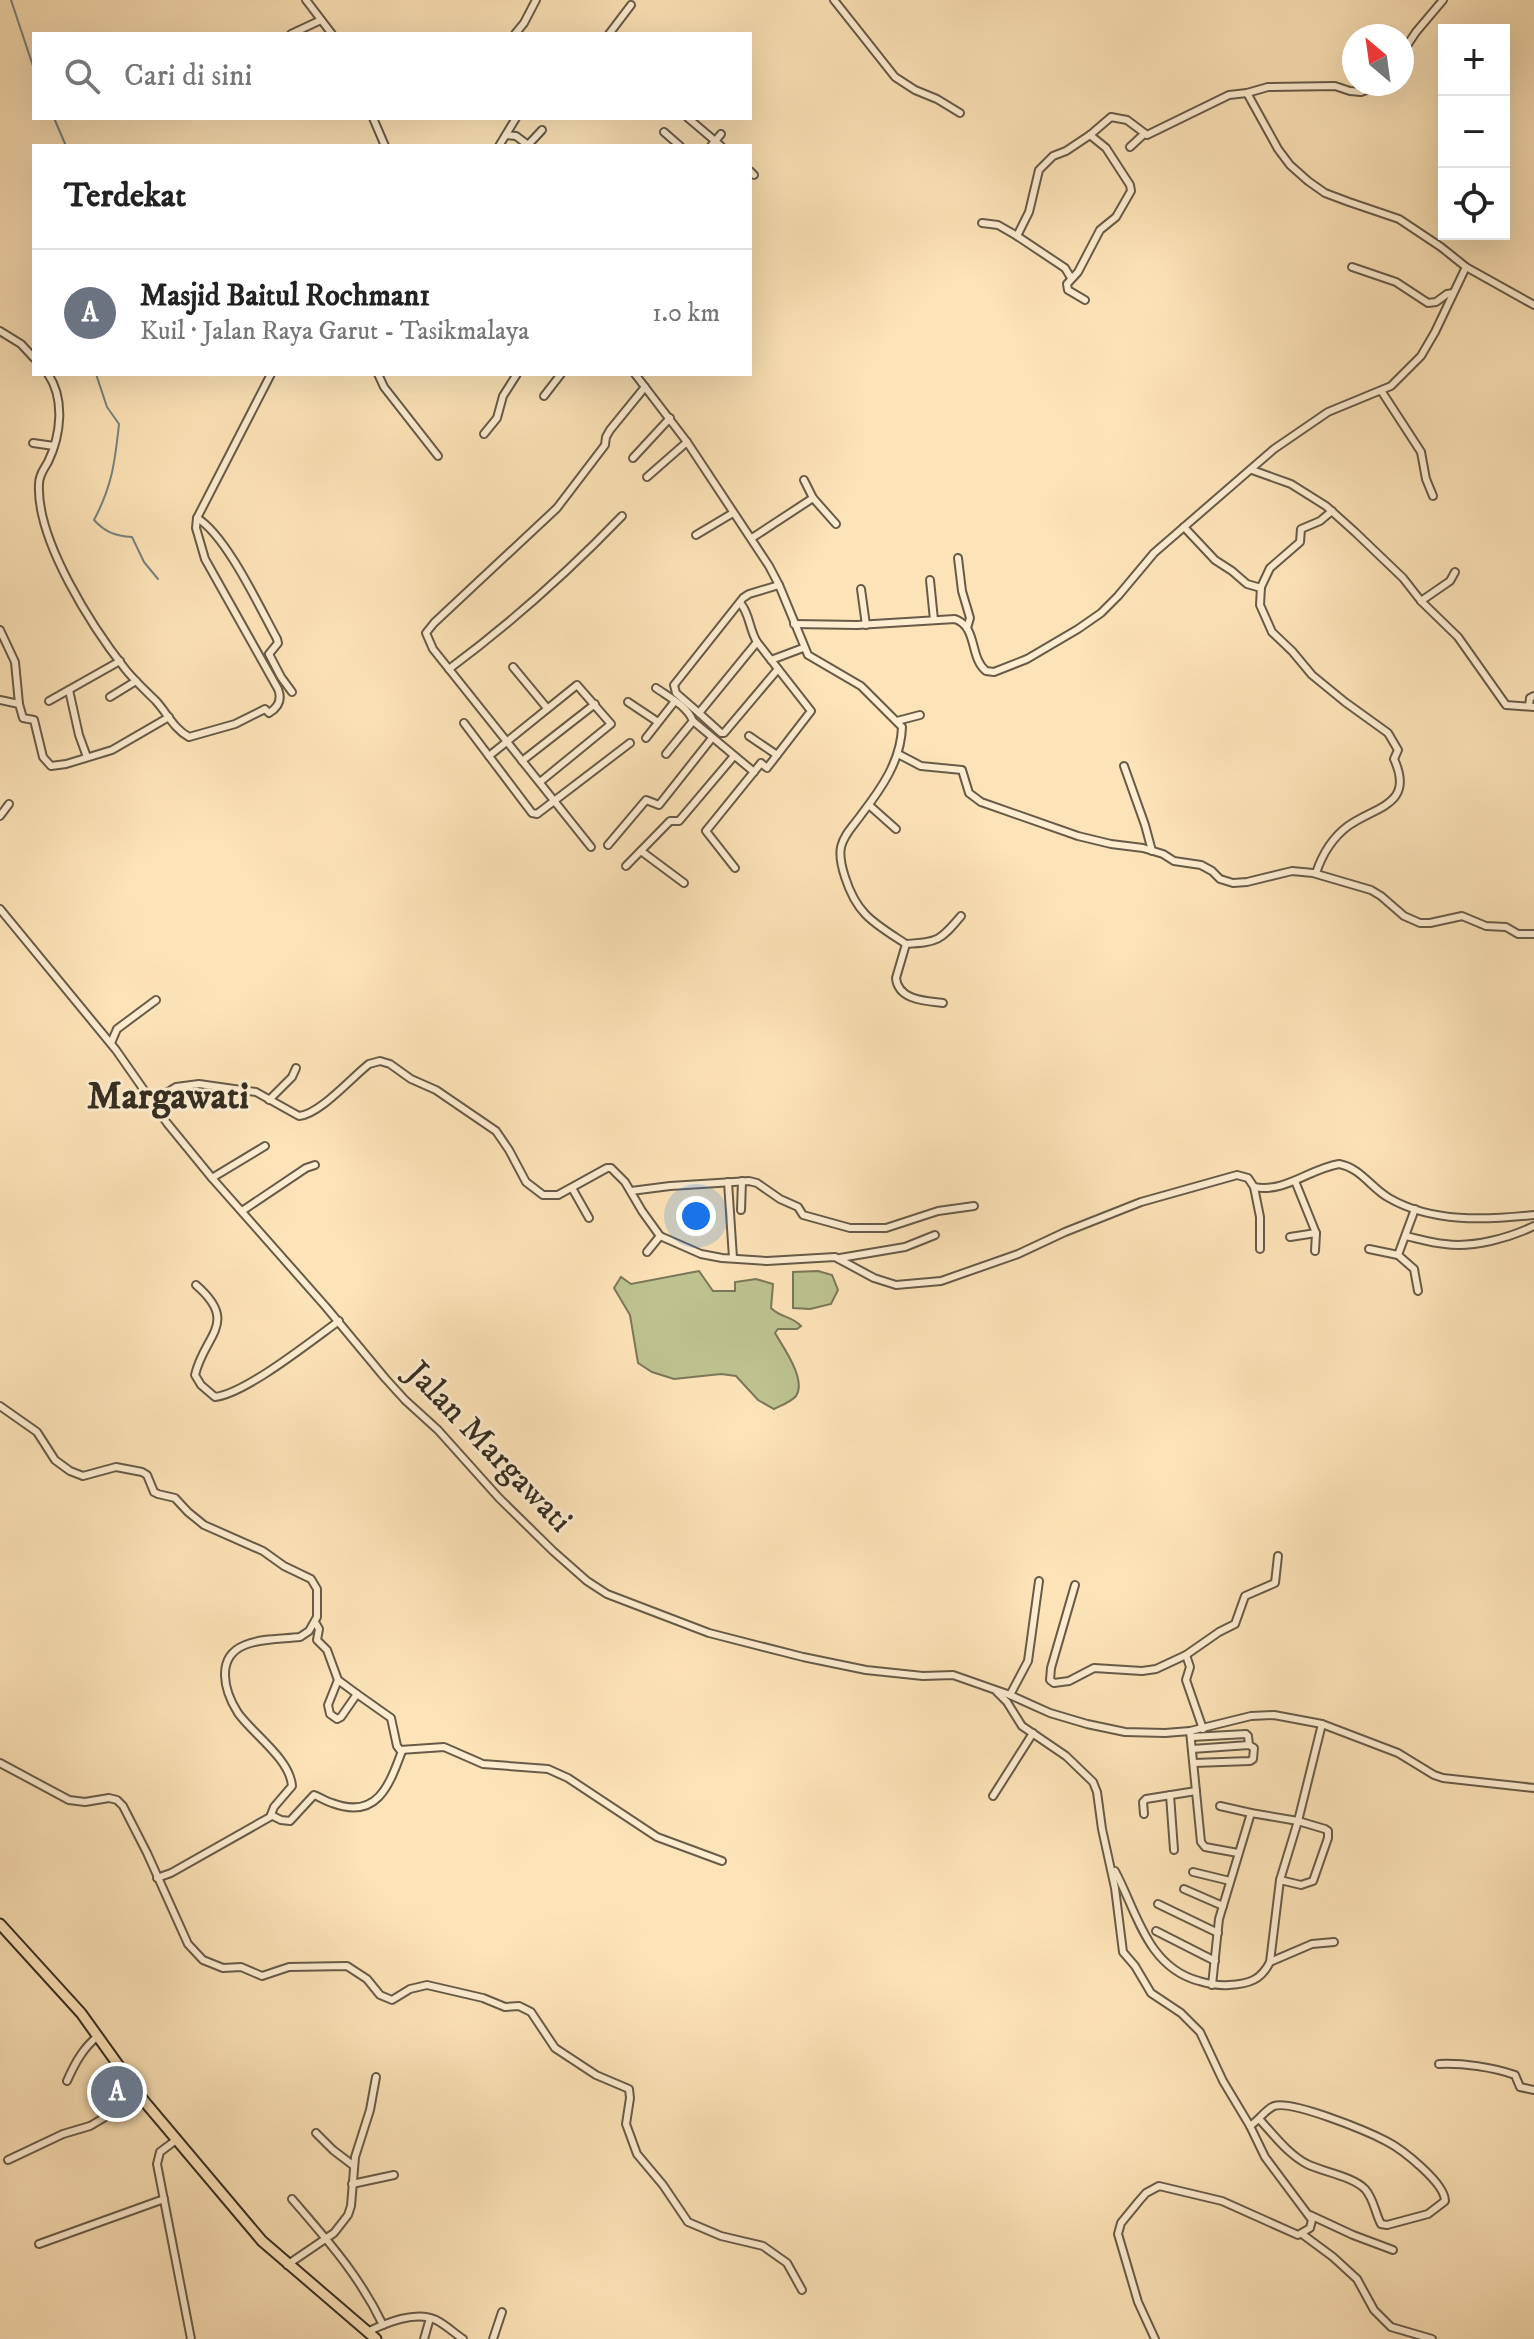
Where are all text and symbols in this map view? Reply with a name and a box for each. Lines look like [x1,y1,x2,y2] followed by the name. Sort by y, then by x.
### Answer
[1342,24,1414,96] north arrow
[1438,24,1510,240] map controls
[1438,24,1510,96] button: +
[32,32,752,120] search box
[60,54,104,98] icon: search
[124,58,252,95] text: Cari di sini
[1438,96,1510,168] button: −
[1438,168,1510,240] button: locate
[64,175,186,217] text: Terdekat
[140,278,430,315] text: Masjid Baitul Rochman1
[82,297,98,330] text: A
[652,297,720,330] text: 1.0 km
[140,315,529,348] text: Kuil · Jalan Raya Garut - Tasikmalaya
[87,1073,249,1121] district label: Margawati
[676,1196,716,1236] your location
[395,1350,581,1541] street label: Jalan Margawati
[91,2062,143,2122] pin: A

